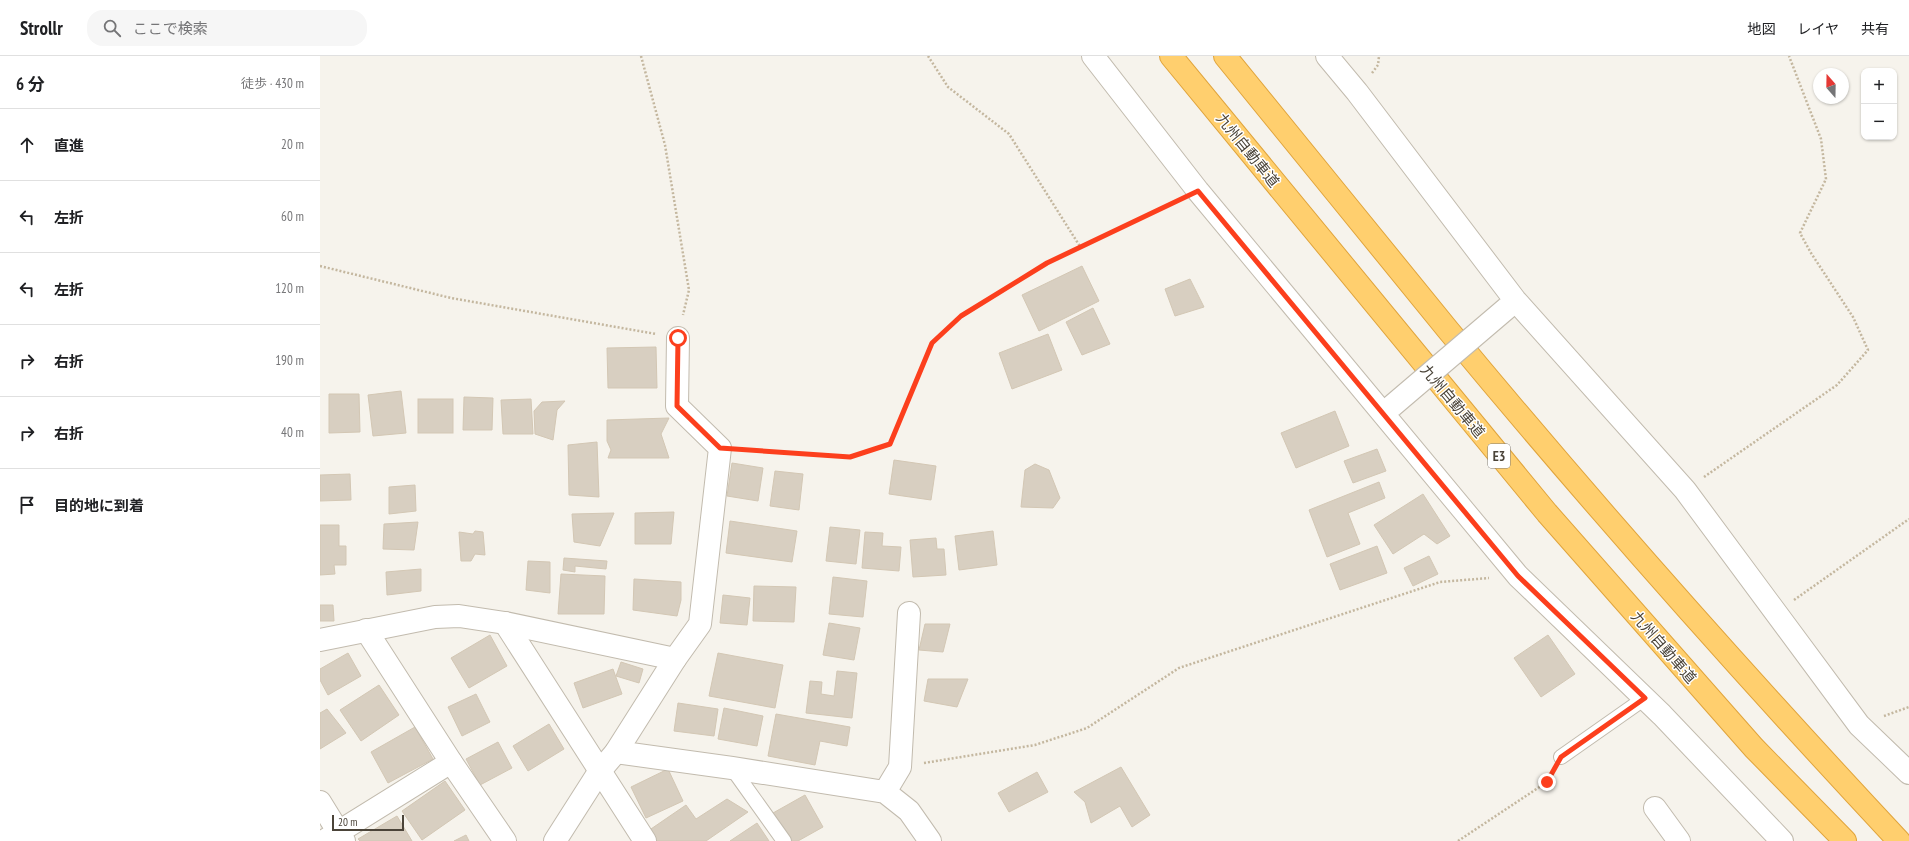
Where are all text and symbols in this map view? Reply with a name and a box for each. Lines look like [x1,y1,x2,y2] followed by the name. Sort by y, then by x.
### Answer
[87,10,367,46] search box
[20,16,63,40] text: Strollr
[101,17,123,39] icon: search
[133,19,208,38] text: ここで検索
[1747,20,1775,38] text: 地図
[1797,20,1839,38] text: レイヤ
[1861,20,1889,38] text: 共有
[1813,68,1849,104] north arrow
[1861,68,1897,140] map controls
[1861,68,1897,104] button: +
[16,73,45,95] text: 6 分
[241,75,304,92] text: 徒歩 · 430 m
[1861,104,1897,140] button: −
[1212,109,1284,191] street label: 九州自動車道
[16,134,38,156] icon: ahead
[54,136,84,155] text: 直進
[281,136,304,153] text: 20 m
[16,206,38,228] icon: left
[54,208,84,227] text: 左折
[281,208,304,225] text: 60 m
[16,278,38,300] icon: left
[54,280,84,299] text: 左折
[275,280,304,297] text: 120 m
[669,329,687,347] route start
[16,350,38,372] icon: right
[54,352,84,371] text: 右折
[275,352,304,369] text: 190 m
[1417,360,1489,442] street label: 九州自動車道
[16,422,38,444] icon: right
[54,424,84,443] text: 右折
[281,424,304,441] text: 40 m
[1488,444,1510,468] road number: E3
[16,494,38,516] icon: arrive
[54,496,144,515] text: 目的地に到着
[1627,607,1701,687] street label: 九州自動車道
[1538,773,1556,791] route end
[332,813,404,832] scale bar
[338,815,357,829] text: 20 m

